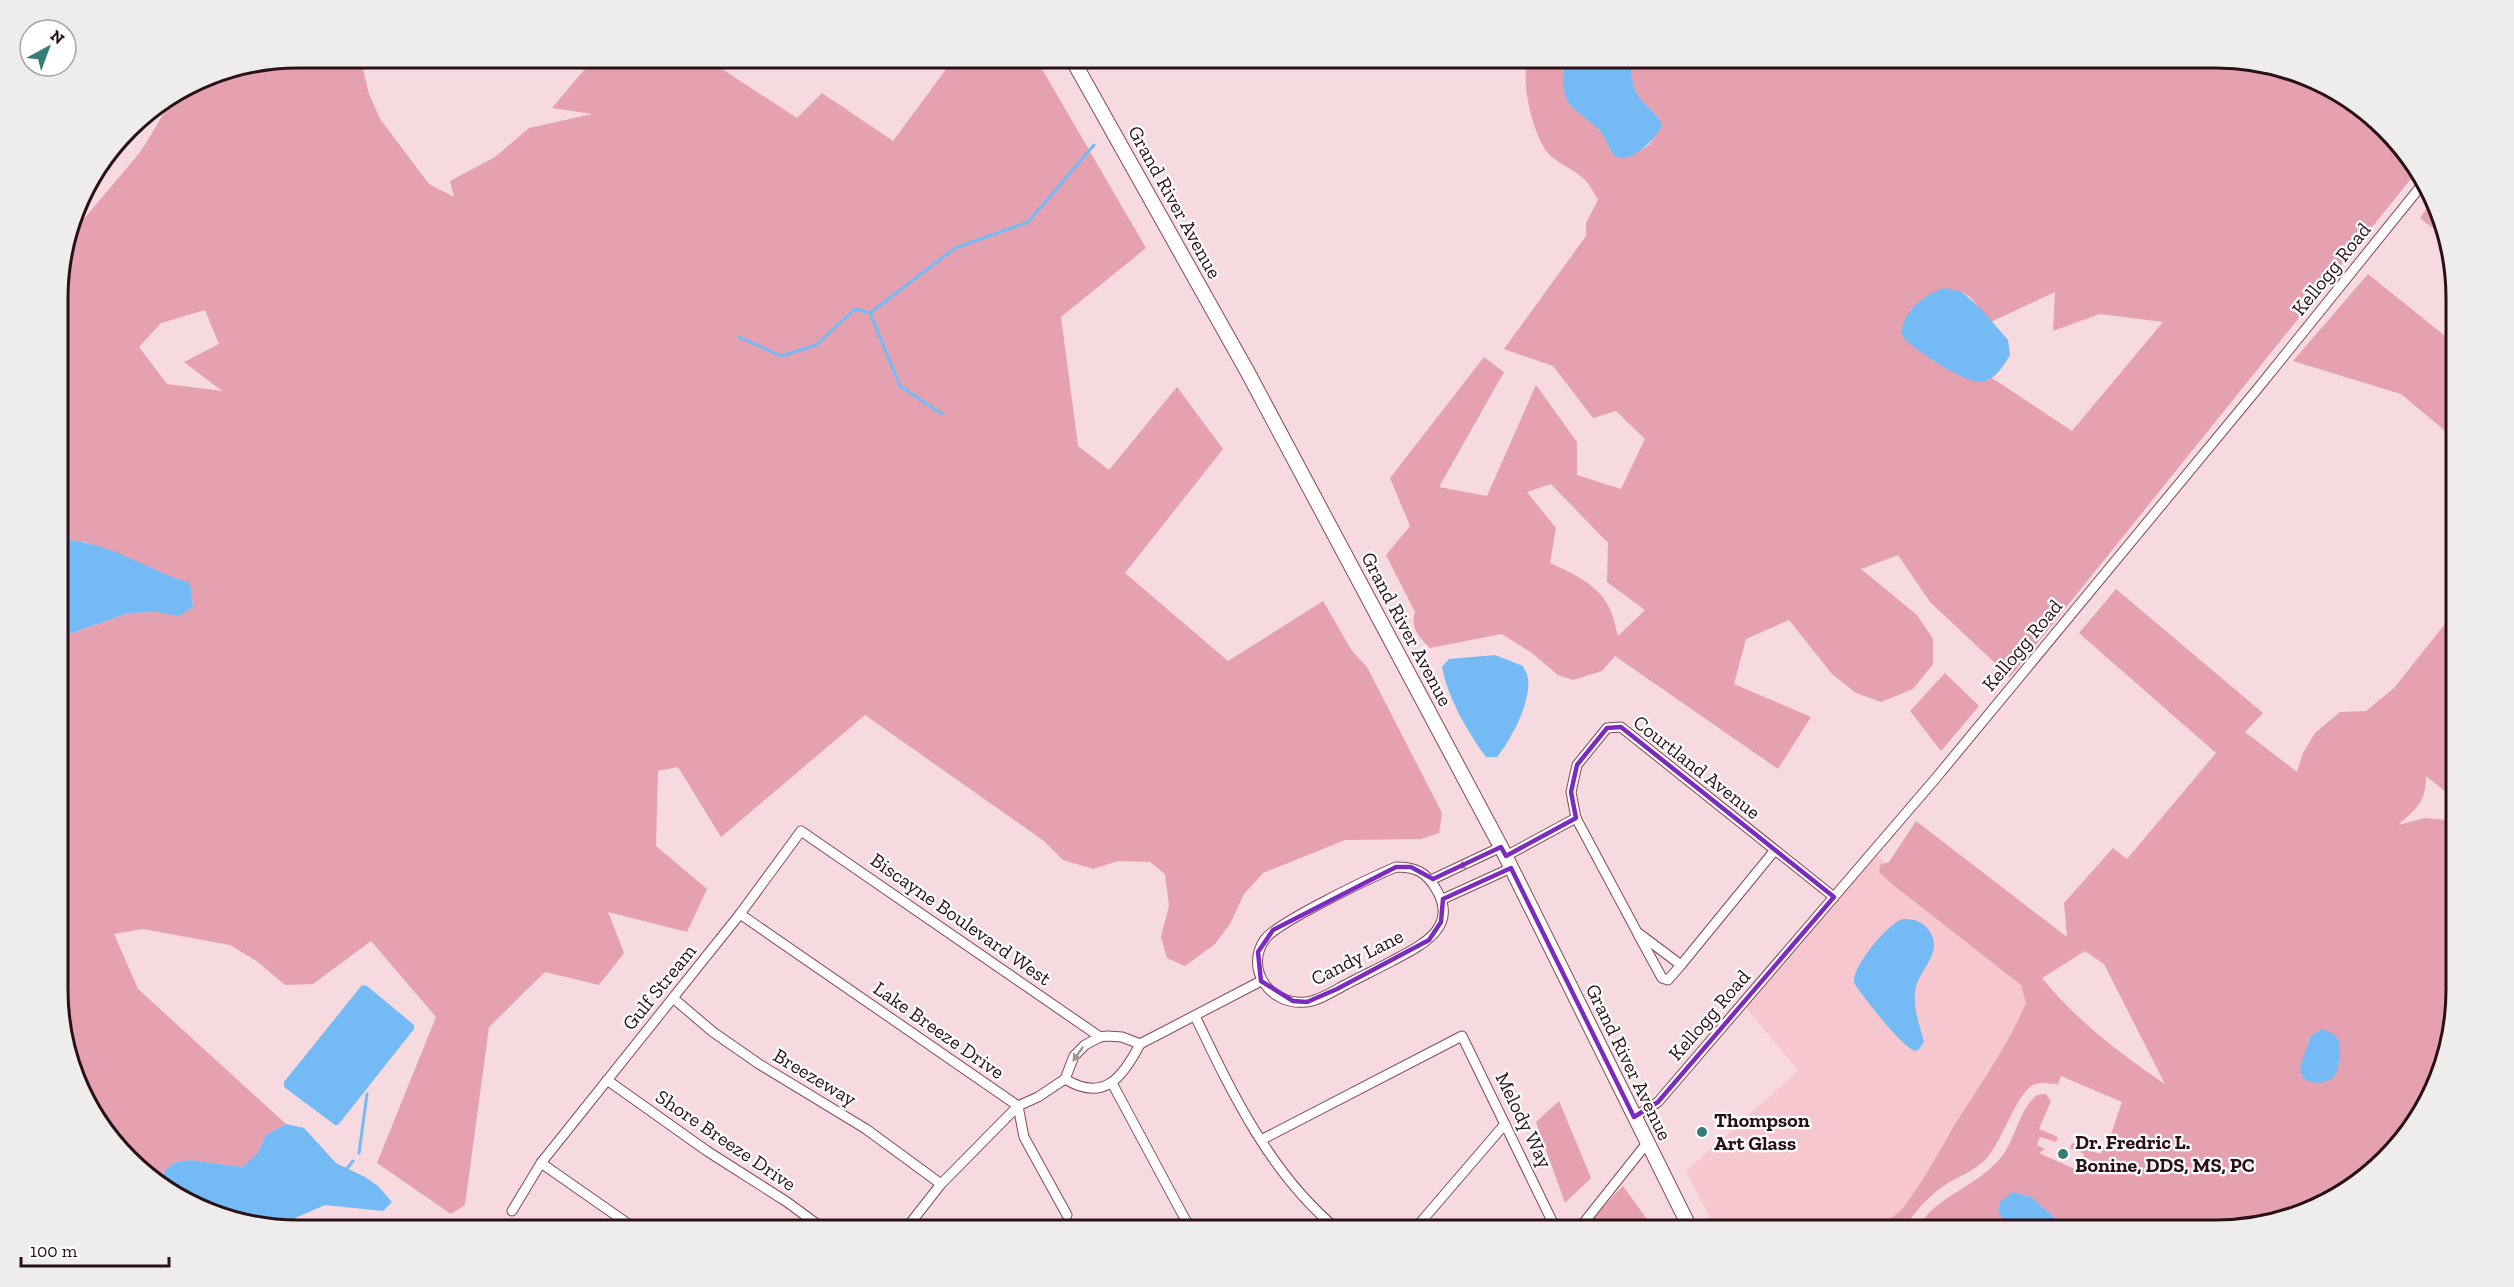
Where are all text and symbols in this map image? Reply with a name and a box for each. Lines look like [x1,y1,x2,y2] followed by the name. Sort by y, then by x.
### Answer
[18,18,78,78] north arrow
[47,26,68,48] text: N
[1123,121,1227,283] street label: Grand River Avenue
[2286,218,2376,320] street label: Kellogg Road
[1356,548,1458,710] street label: Grand River Avenue
[1977,594,2067,696] street label: Kellogg Road
[1629,710,1765,824] street label: Courtland Avenue
[866,848,1056,991] street label: Biscayne Boulevard West
[1458,859,1475,868] one-way arrow
[1307,923,1407,991] street label: Candy Lane
[617,938,702,1035] street label: Gulf Stream
[1663,965,1755,1065] street label: Kellogg Road
[869,976,1009,1084] street label: Lake Breeze Drive
[1581,980,1677,1144] street label: Grand River Avenue
[769,1043,862,1112] street label: Breezeway
[1072,1046,1084,1062] one-way arrow
[1490,1068,1558,1173] street label: Melody Way
[651,1084,801,1196] street label: Shore Breeze Drive
[1714,1108,1810,1155] place label: Thompson Art Glass
[1695,1125,1709,1139] marker: Thompson Art Glass
[2075,1130,2255,1177] place label: Dr. Fredric L. Bonine, DDS, MS, PC
[2056,1147,2070,1161] marker: Dr. Fredric L. Bonine, DDS, MS, PC
[21,1230,170,1268] scale bar
[30,1240,78,1262] text: 100 m

